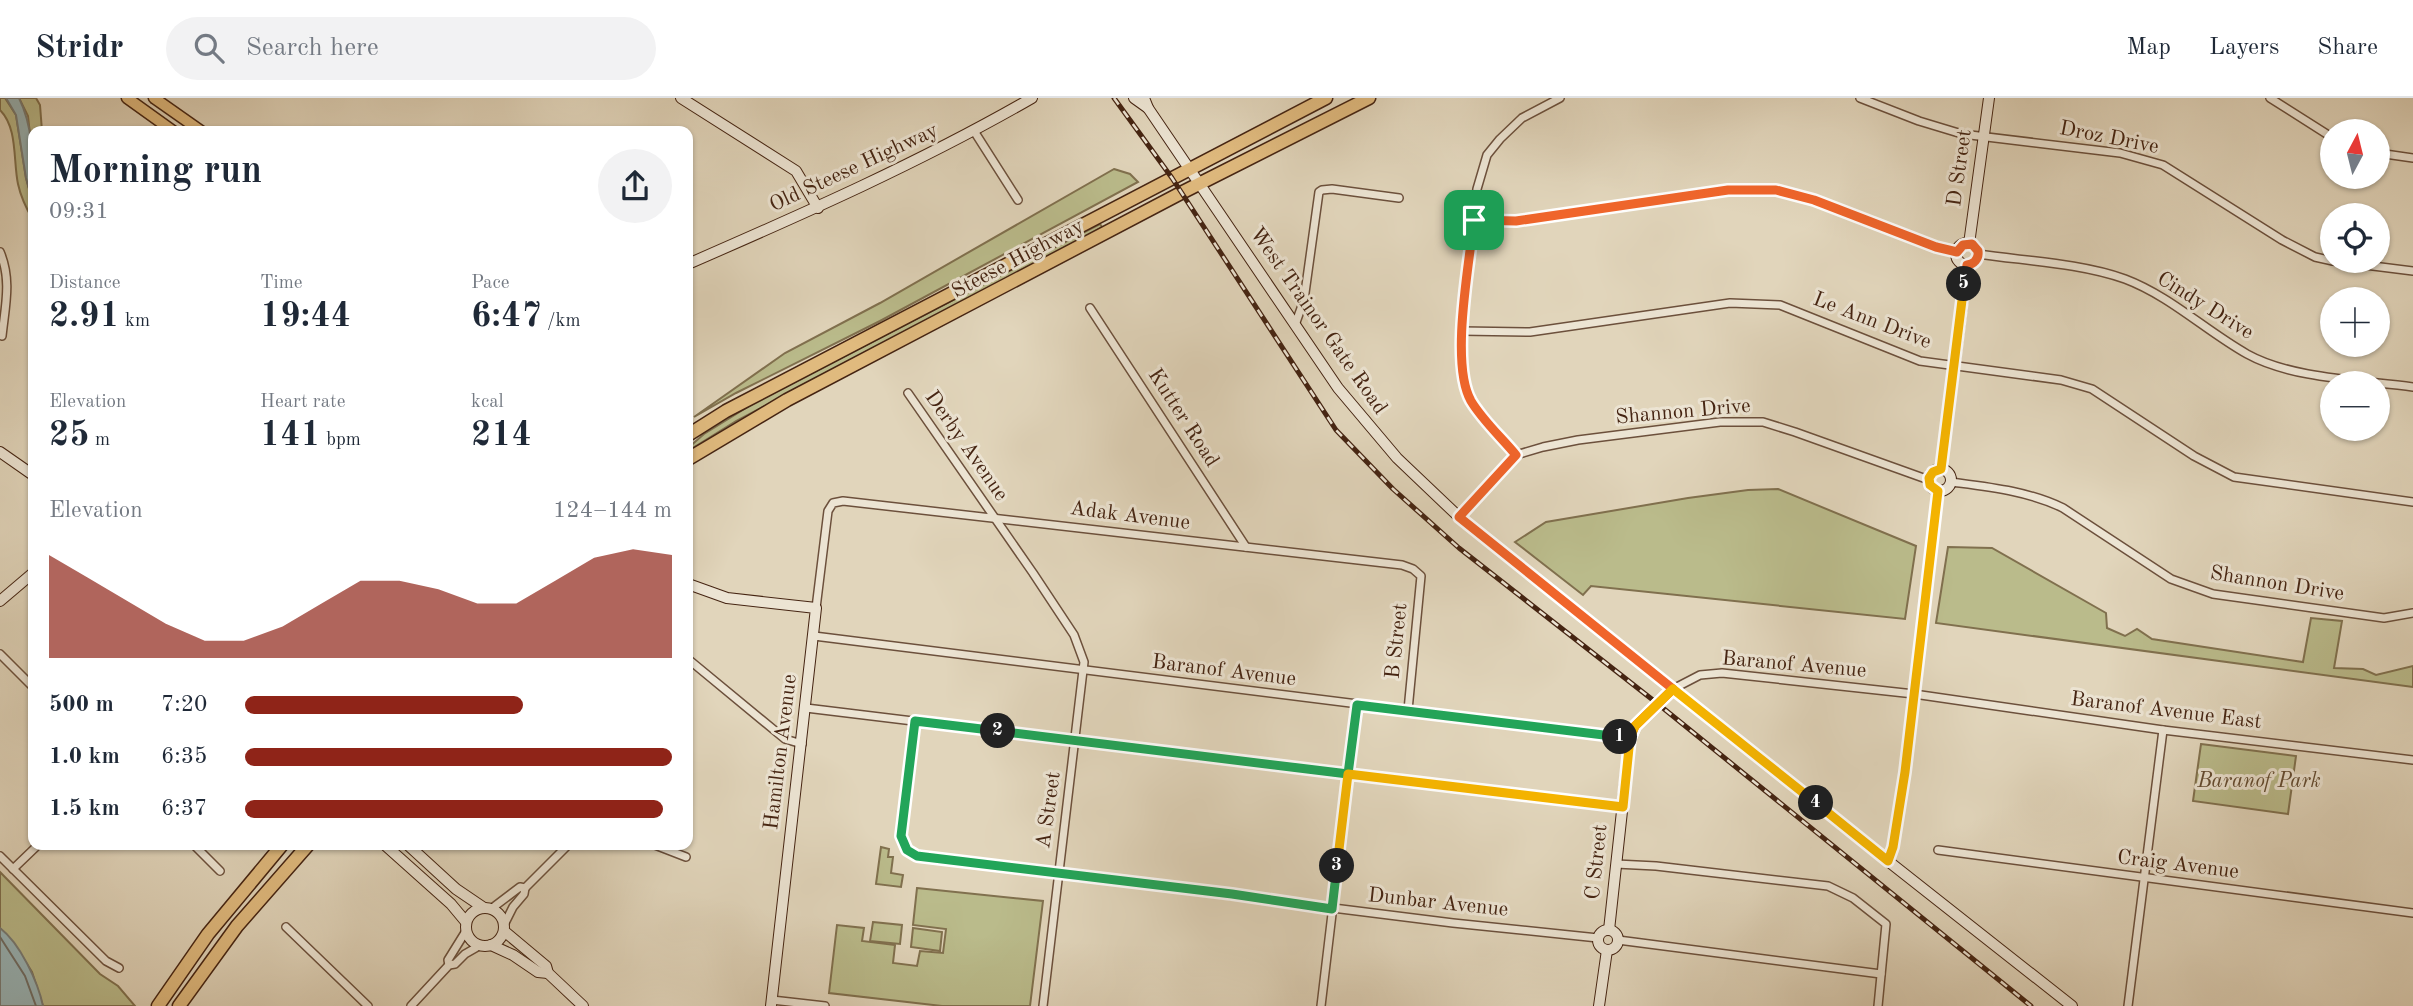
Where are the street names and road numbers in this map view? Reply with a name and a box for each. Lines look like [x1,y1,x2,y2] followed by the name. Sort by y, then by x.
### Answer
[2057,118,2161,158] street label: Droz Drive
[766,120,942,216] street label: Old Steese Highway
[1944,128,1976,208] street label: D Street
[949,215,1087,303] street label: Steese Highway
[1245,223,1391,419] street label: West Trainor Gate Road
[2153,268,2257,344] street label: Cindy Drive
[1810,289,1934,353] street label: Le Ann Drive
[1143,365,1223,471] street label: Kutter Road
[920,387,1012,505] street label: Derby Avenue
[1615,396,1751,428] street label: Shannon Drive
[1069,498,1191,534] street label: Adak Avenue
[2208,563,2346,605] street label: Shannon Drive
[1383,602,1411,680] street label: B Street
[1721,648,1867,682] street label: Baranof Avenue
[1151,652,1297,690] street label: Baranof Avenue
[761,673,801,831] street label: Hamilton Avenue
[2069,689,2263,733] street label: Baranof Avenue East
[1033,770,1065,850] street label: A Street
[1583,823,1611,901] street label: C Street
[2116,847,2240,883] street label: Craig Avenue
[1367,885,1509,921] street label: Dunbar Avenue

